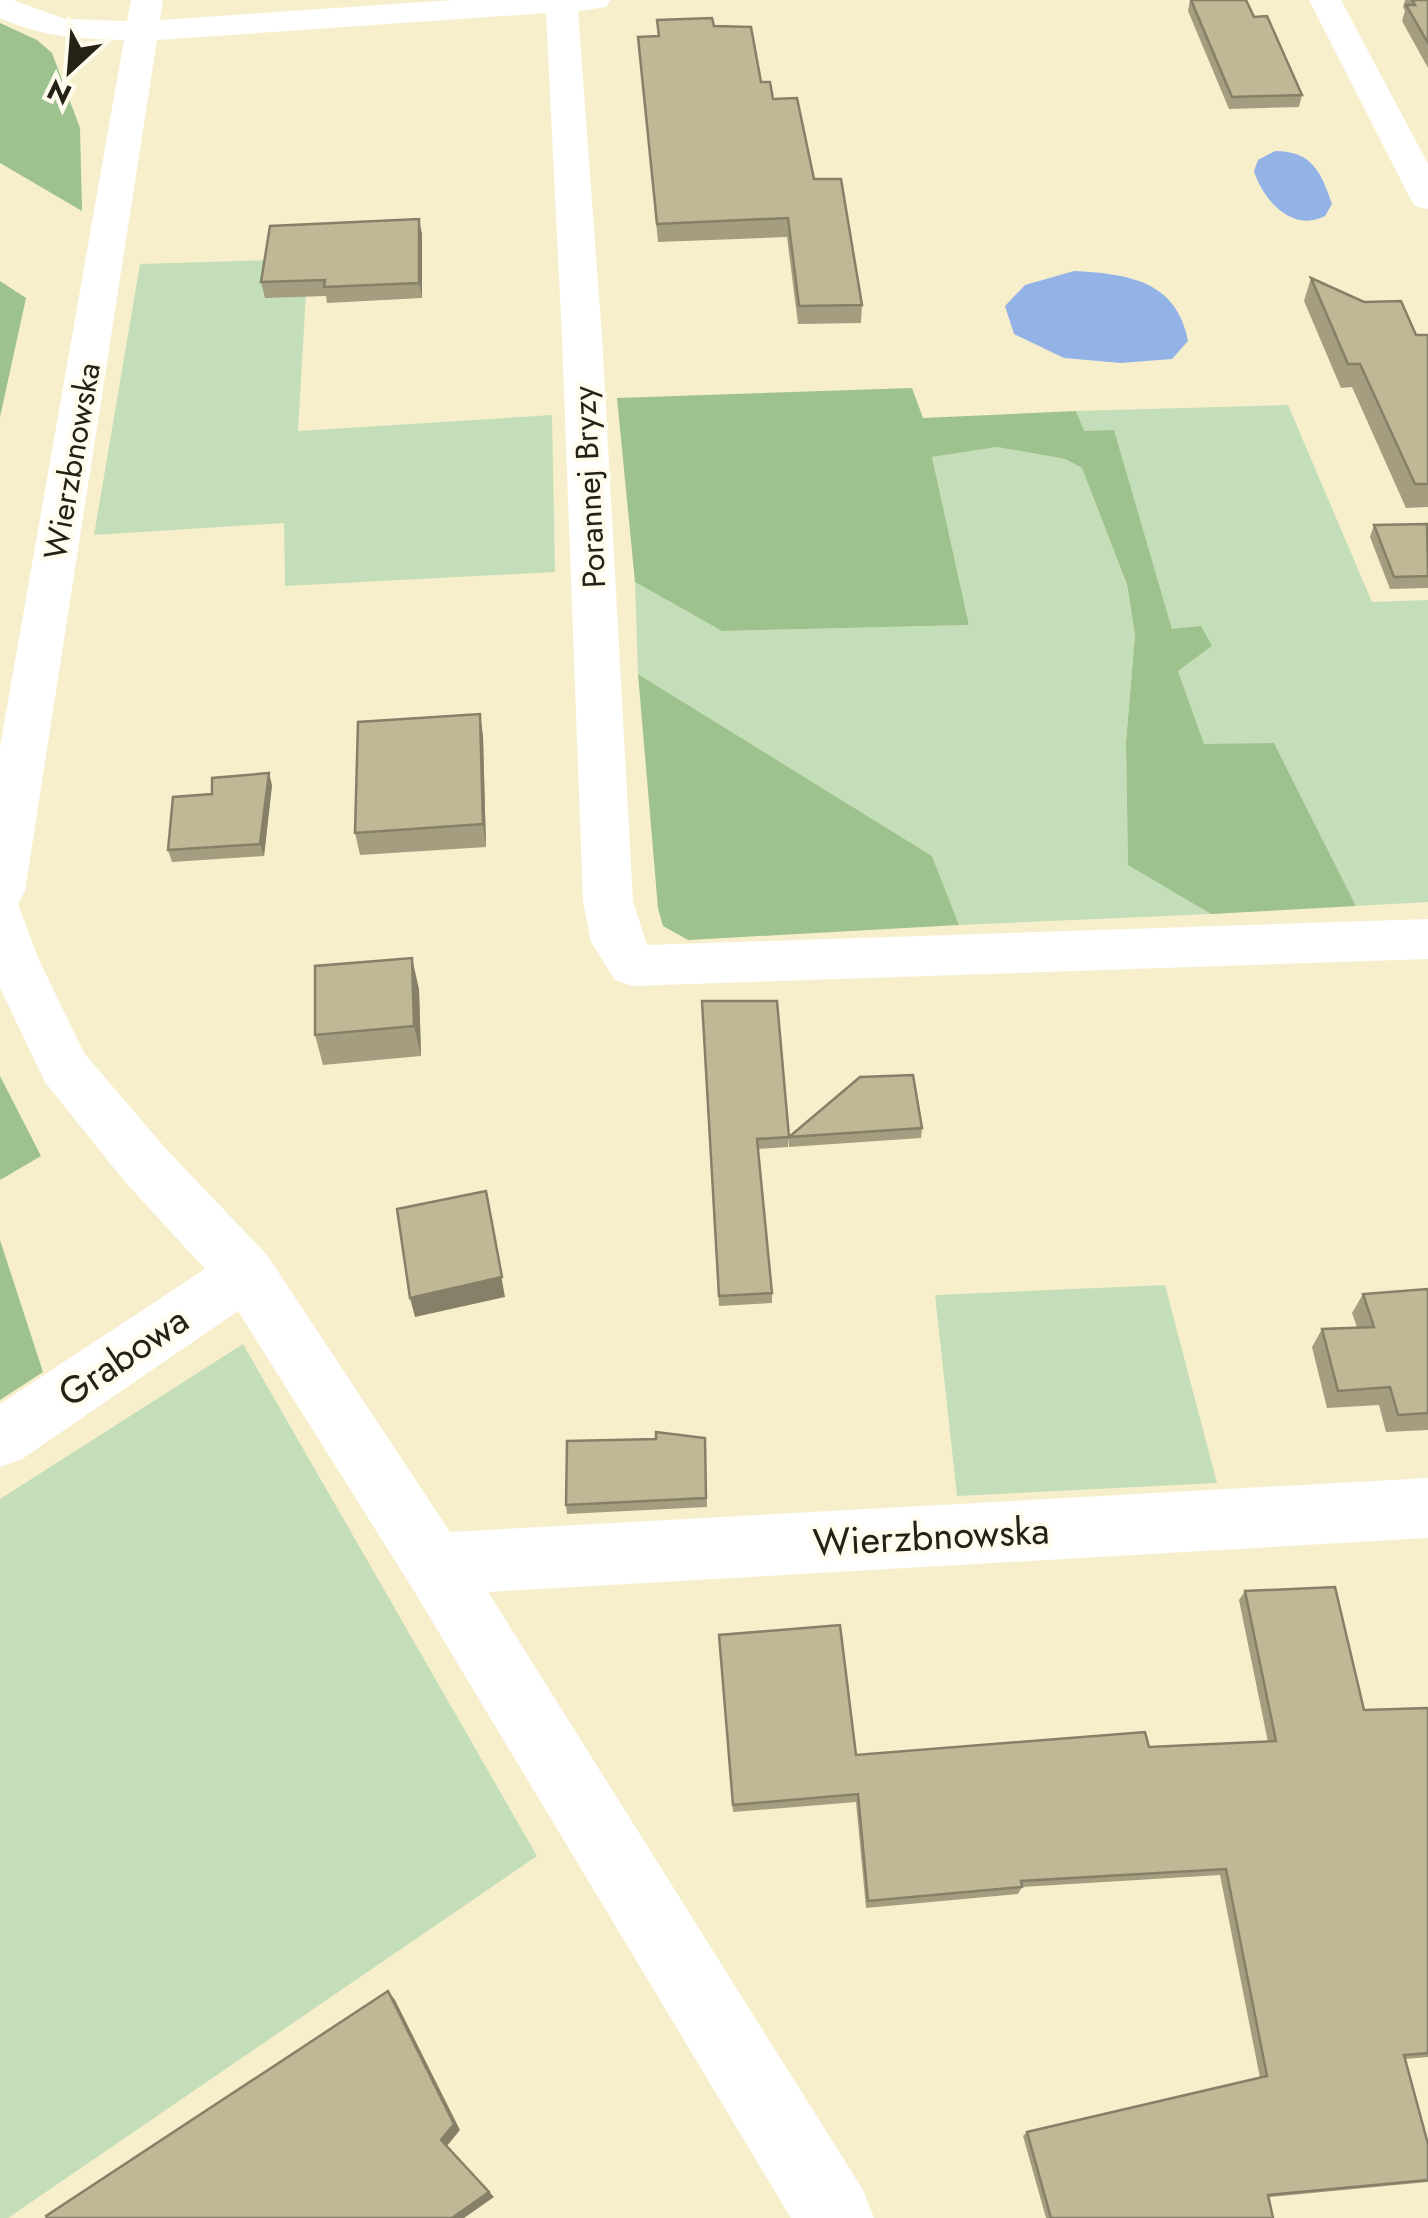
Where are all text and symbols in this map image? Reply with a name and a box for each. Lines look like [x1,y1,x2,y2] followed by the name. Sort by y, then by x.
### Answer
[20,20,120,120] north arrow
[40,69,78,115] text: N
[32,359,112,563] street label: Wierzbnowska
[561,384,617,589] street label: Porannej Bryzy
[47,1292,199,1420] street label: Grabowa
[811,1502,1051,1570] street label: Wierzbnowska

